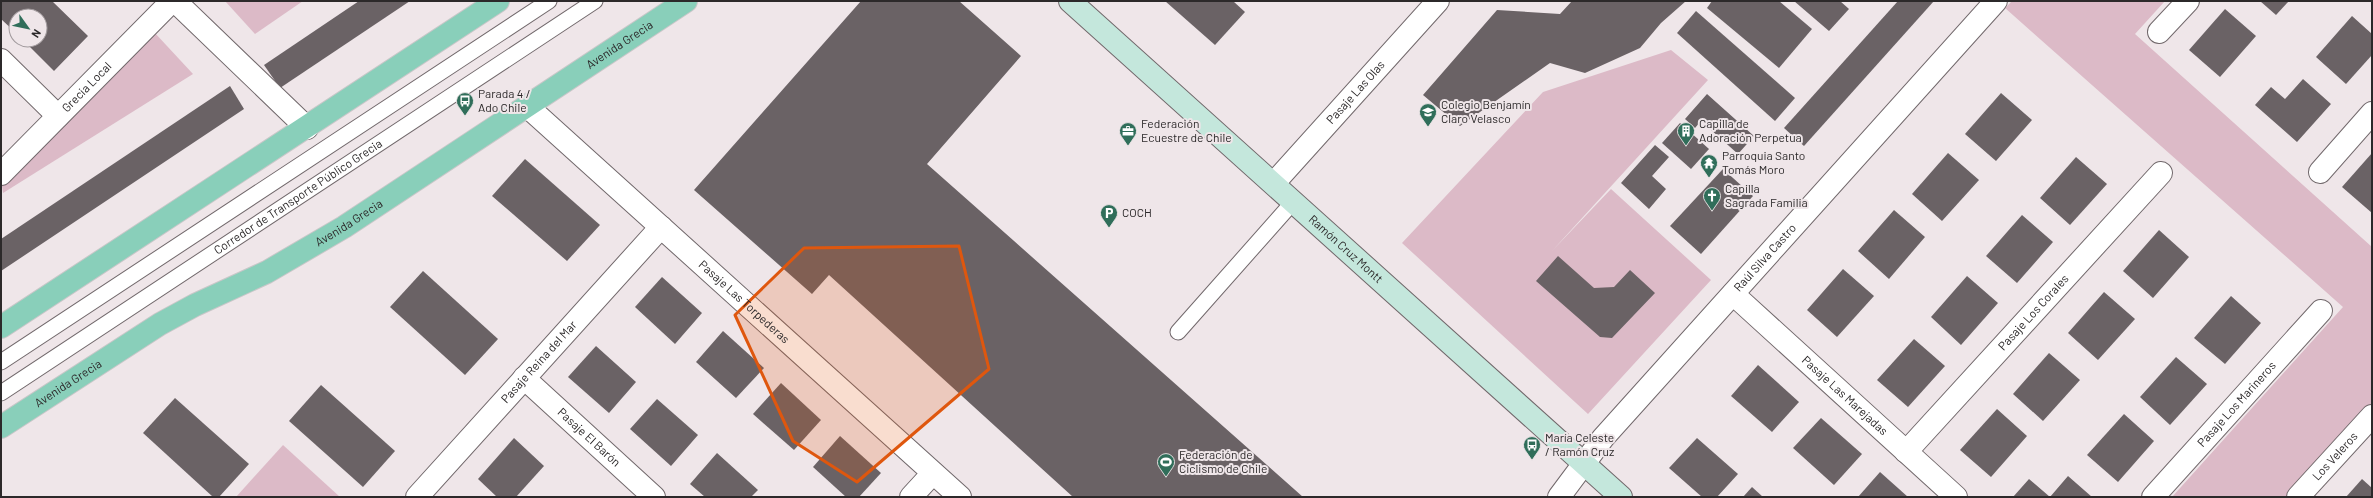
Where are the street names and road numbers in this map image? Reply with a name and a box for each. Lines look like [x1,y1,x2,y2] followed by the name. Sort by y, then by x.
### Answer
[583,17,655,71] street label: Avenida Grecia
[1323,57,1387,126] street label: Pasaje Las Olas
[58,59,114,114] street label: Grecia Local
[211,136,384,257] street label: Corredor de Transporte Público Grecia
[312,196,385,248] street label: Avenida Grecia
[1306,212,1386,285] street label: Ramón Cruz Montt
[1730,220,1798,294] street label: Raúl Silva Castro
[696,257,793,346] street label: Pasaje Las Torpederas
[1995,271,2071,353] street label: Pasaje Los Corales
[498,317,579,405] street label: Pasaje Reina del Mar
[1800,352,1891,438] street label: Pasaje Las Marejadas
[31,356,104,409] street label: Avenida Grecia
[2194,358,2278,449] street label: Pasaje Los Marineros
[555,404,624,469] street label: Pasaje El Barón
[2309,429,2360,483] street label: Los Veleros

